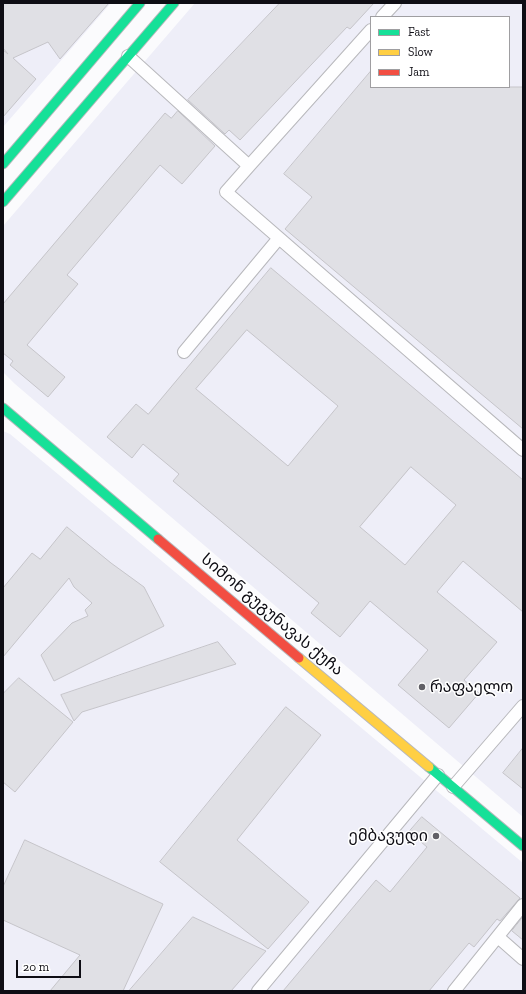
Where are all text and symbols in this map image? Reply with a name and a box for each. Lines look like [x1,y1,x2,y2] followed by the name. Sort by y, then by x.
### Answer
[370,16,510,88] legend
[408,25,430,39] text: Fast
[408,45,433,59] text: Slow
[408,65,429,79] text: Jam
[197,550,347,680] street label: სიმონ გუგუნავას ქუჩა
[430,677,513,697] place label: რაფაელო
[417,682,427,692] marker: რაფაელო
[349,826,428,846] place label: ემბავუდი
[431,831,441,841] marker: ემბავუდი
[18,952,83,978] scale bar
[23,960,49,974] text: 20 m

